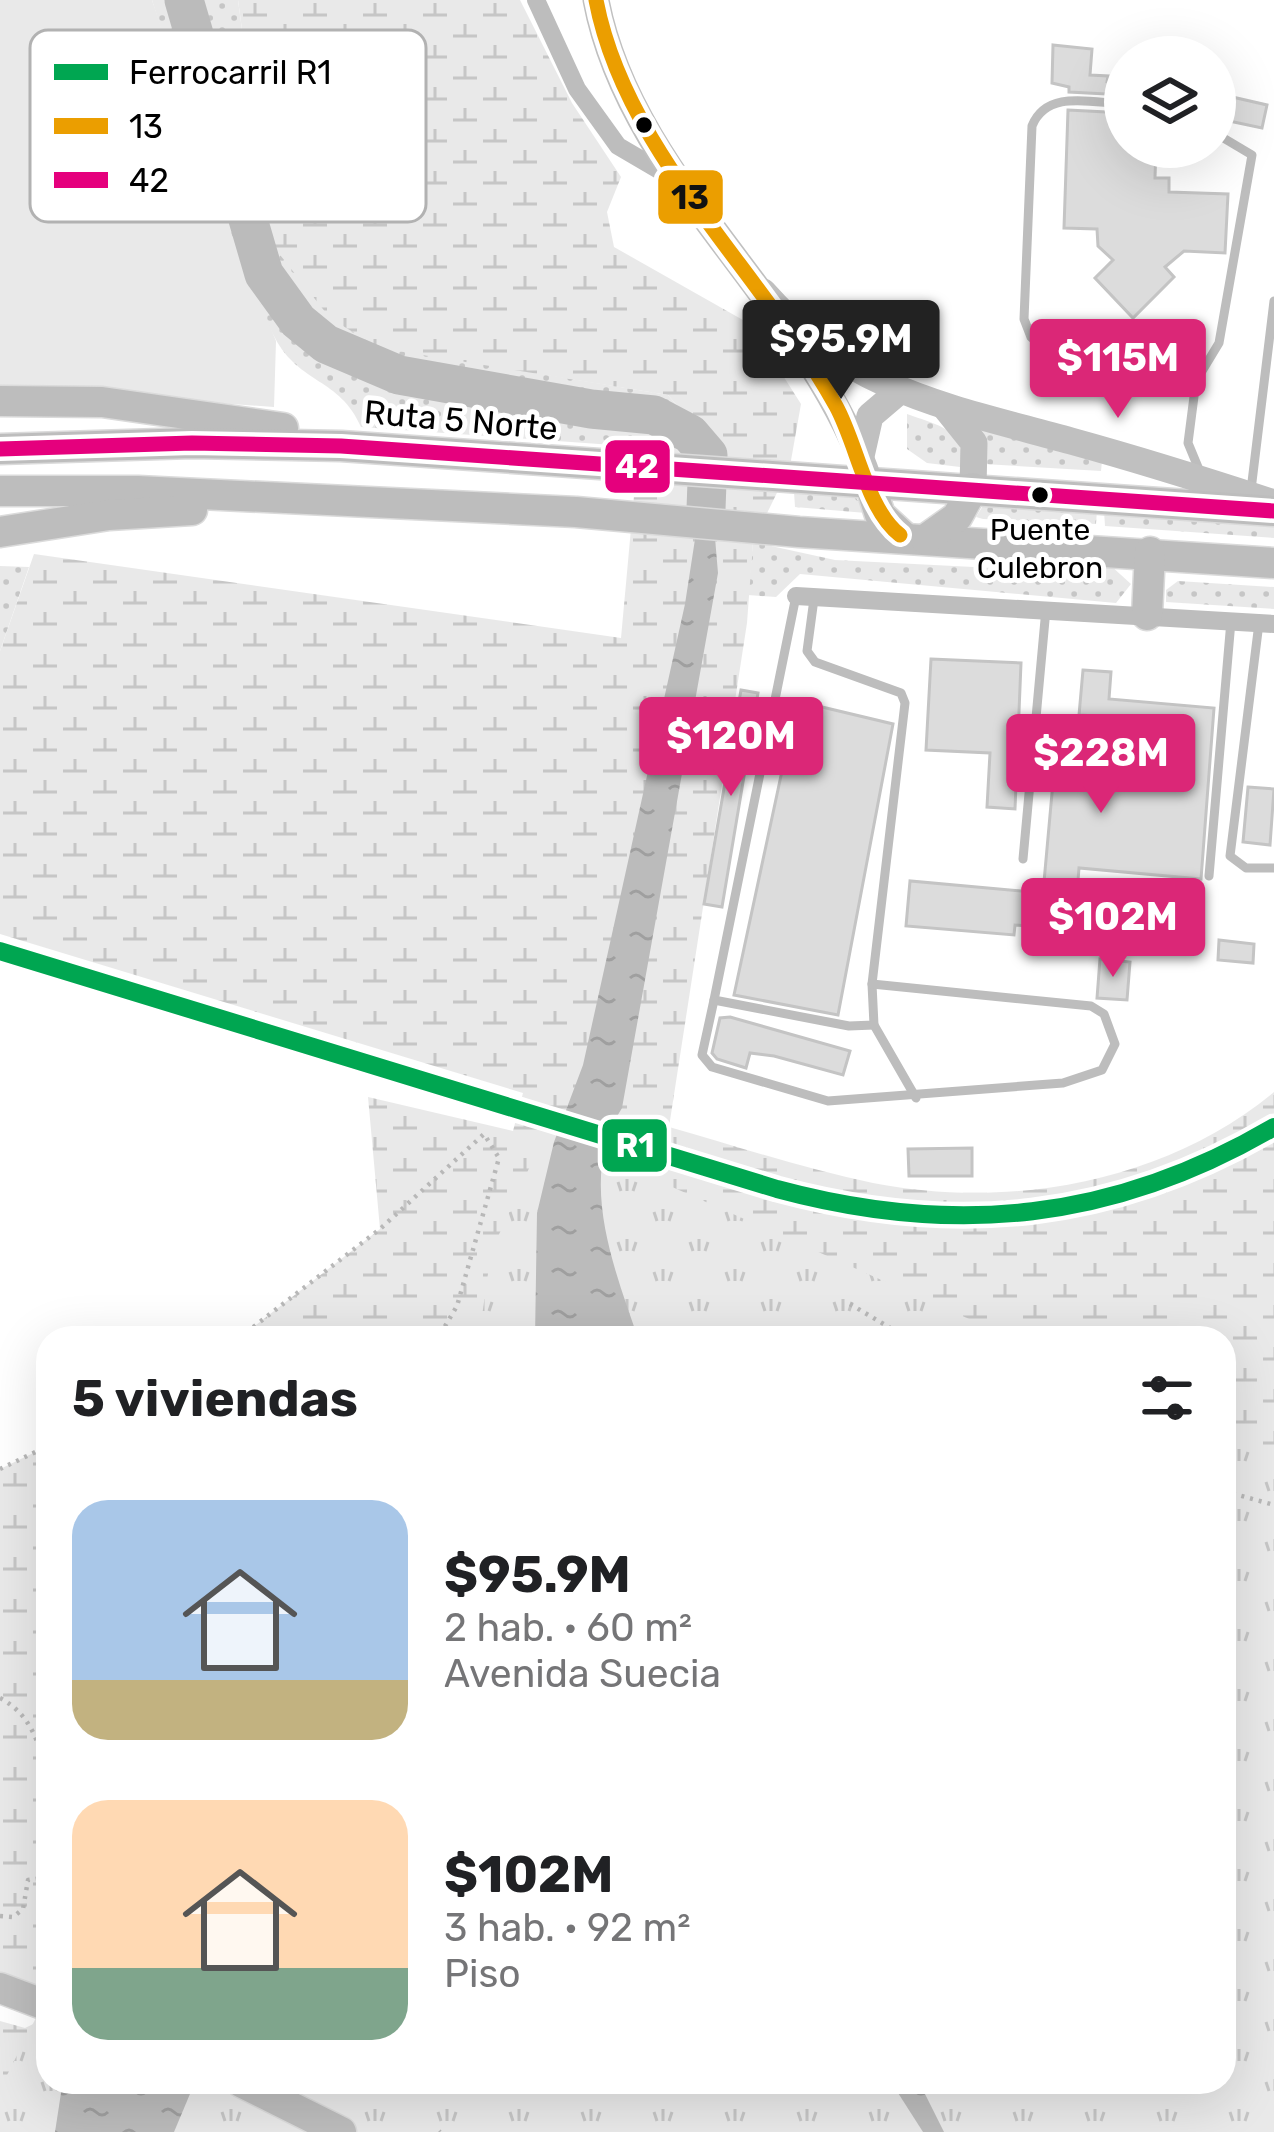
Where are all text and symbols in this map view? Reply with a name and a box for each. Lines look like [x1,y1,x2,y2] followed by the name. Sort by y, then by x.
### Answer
[30,30,426,222] legend
[1104,36,1236,168] map controls
[1104,36,1236,168] button: layers
[129,53,331,92] text: Ferrocarril R1
[129,107,163,146] text: 13
[633,114,655,136] unlabelled marker
[129,161,169,200] text: 42
[656,168,725,226] line badge: 13
[671,178,709,217] text: 13
[743,300,939,402] pin: $95.9M
[770,316,912,362] text: $95.9M
[1034,319,1202,421] pin: $115M
[1057,335,1179,381] text: $115M
[363,392,559,448] street label: Ruta 5 Norte
[603,438,672,495] line badge: 42
[615,447,659,486] text: 42
[1029,484,1051,506] marker: Puente Culebron
[977,512,1103,586] place label: Puente Culebron
[647,697,815,799] pin: $120M
[666,713,796,759] text: $120M
[1017,714,1185,816] pin: $228M
[1033,730,1169,776] text: $228M
[1029,878,1197,980] pin: $102M
[1048,894,1178,940] text: $102M
[600,1117,669,1174] line badge: R1
[615,1126,655,1165] text: R1
[1134,1365,1200,1431] icon: filters
[72,1368,358,1429] text: 5 viviendas
[444,1544,631,1605] text: $95.9M
[168,1548,312,1692] icon: home
[444,1605,692,1651] text: 2 hab. · 60 m²
[444,1651,721,1697] text: Avenida Suecia
[444,1844,613,1905] text: $102M
[168,1848,312,1992] icon: home
[444,1905,690,1951] text: 3 hab. · 92 m²
[444,1951,521,1997] text: Piso

